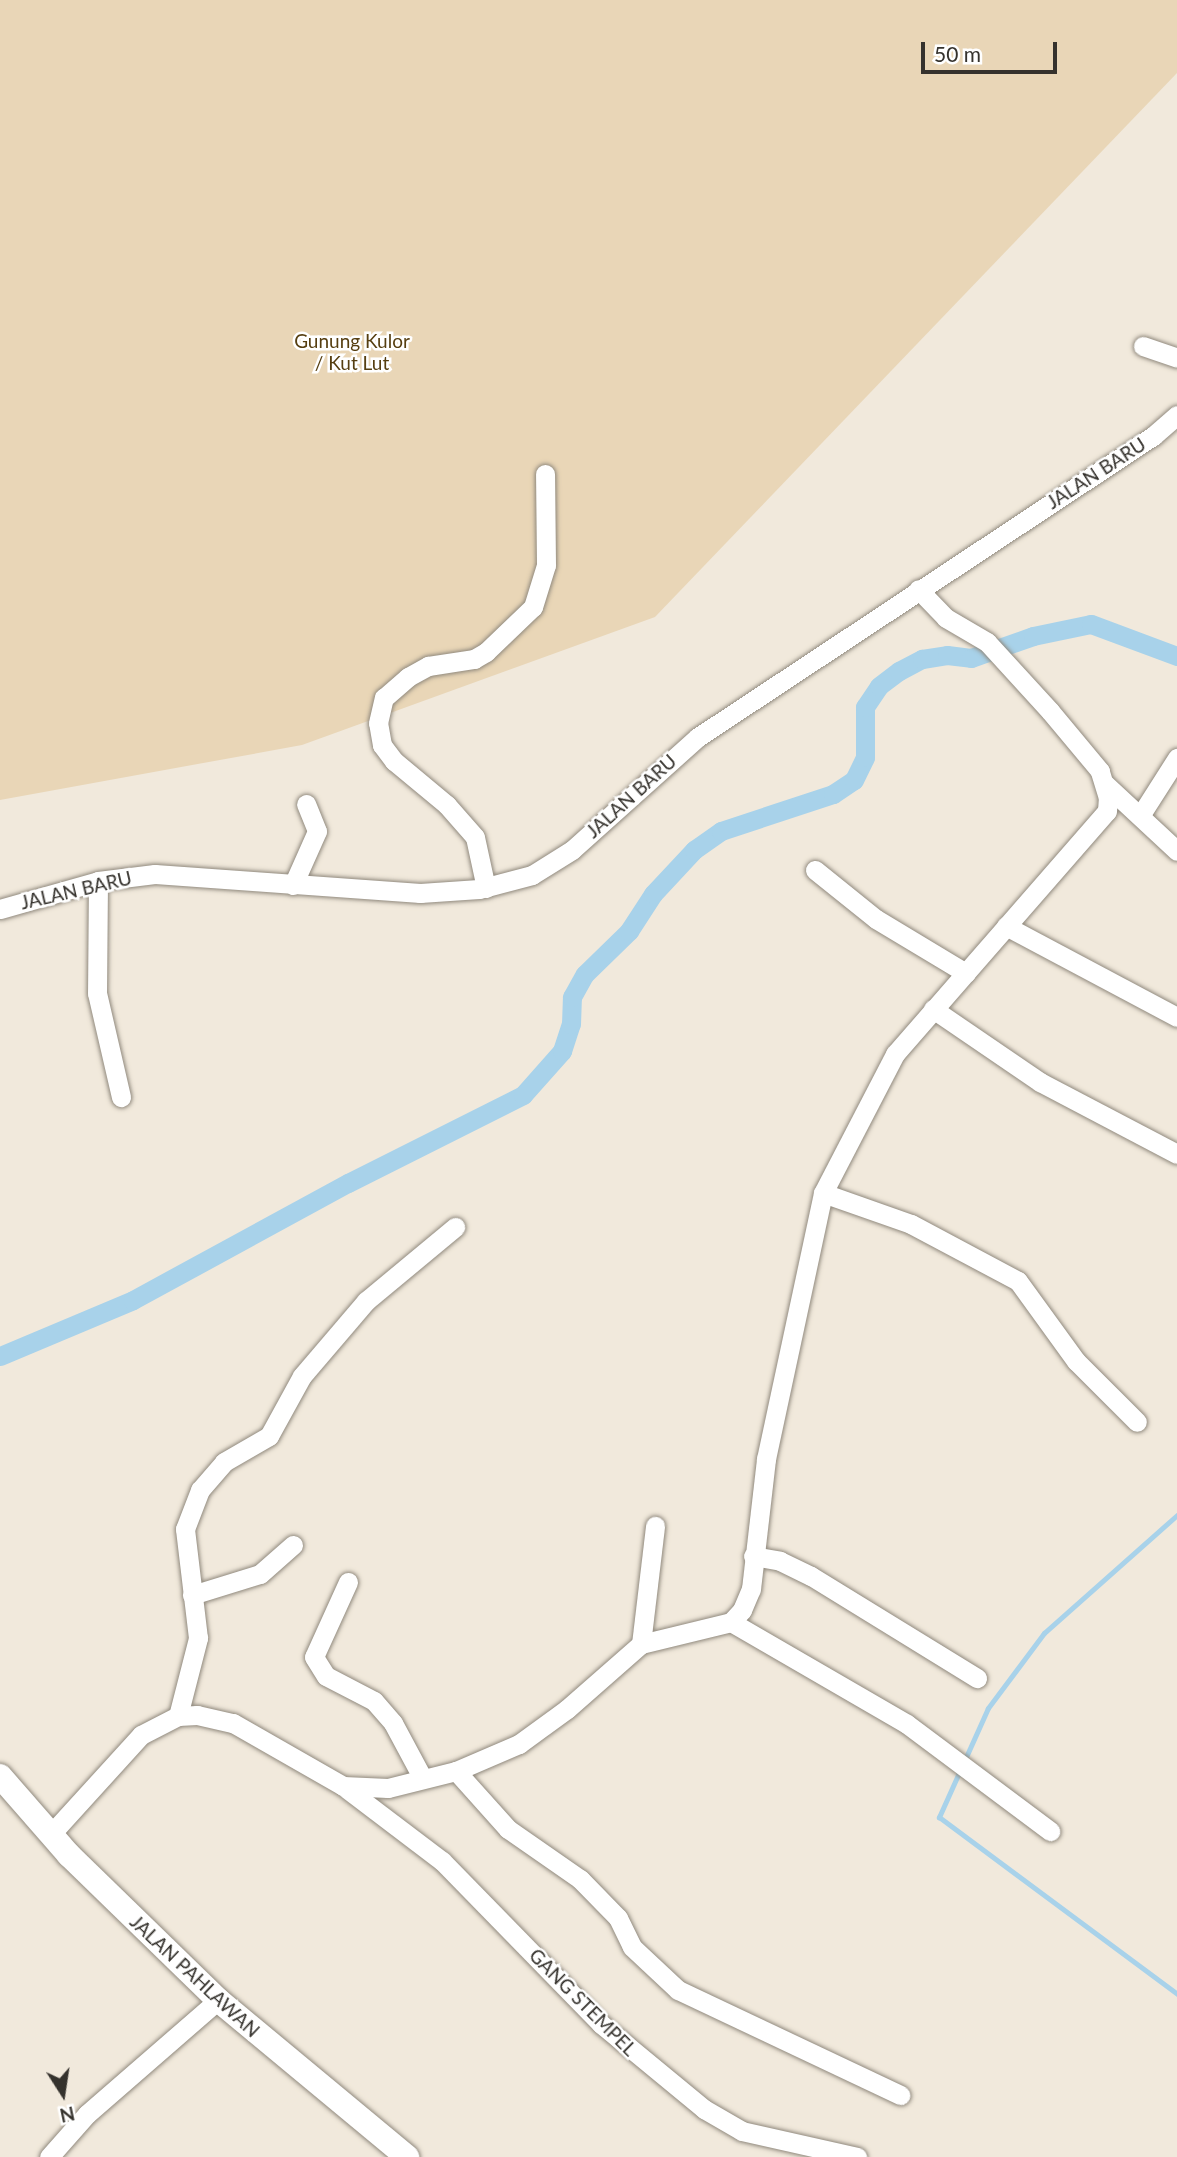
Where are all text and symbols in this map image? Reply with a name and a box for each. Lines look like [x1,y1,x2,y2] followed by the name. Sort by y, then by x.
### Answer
[925,28,1062,72] scale bar
[934,41,981,66] text: 50 m
[294,330,410,374] park label: Gunung Kulor / Kut Lut
[1042,433,1150,513] street label: JALAN BARU
[581,750,681,842] street label: JALAN BARU
[18,866,134,914] street label: JALAN BARU
[126,1910,264,2042] street label: JALAN PAHLAWAN
[525,1944,641,2060] street label: GANG STEMPEL
[28,2059,98,2129] north arrow
[58,2102,77,2128] text: N

